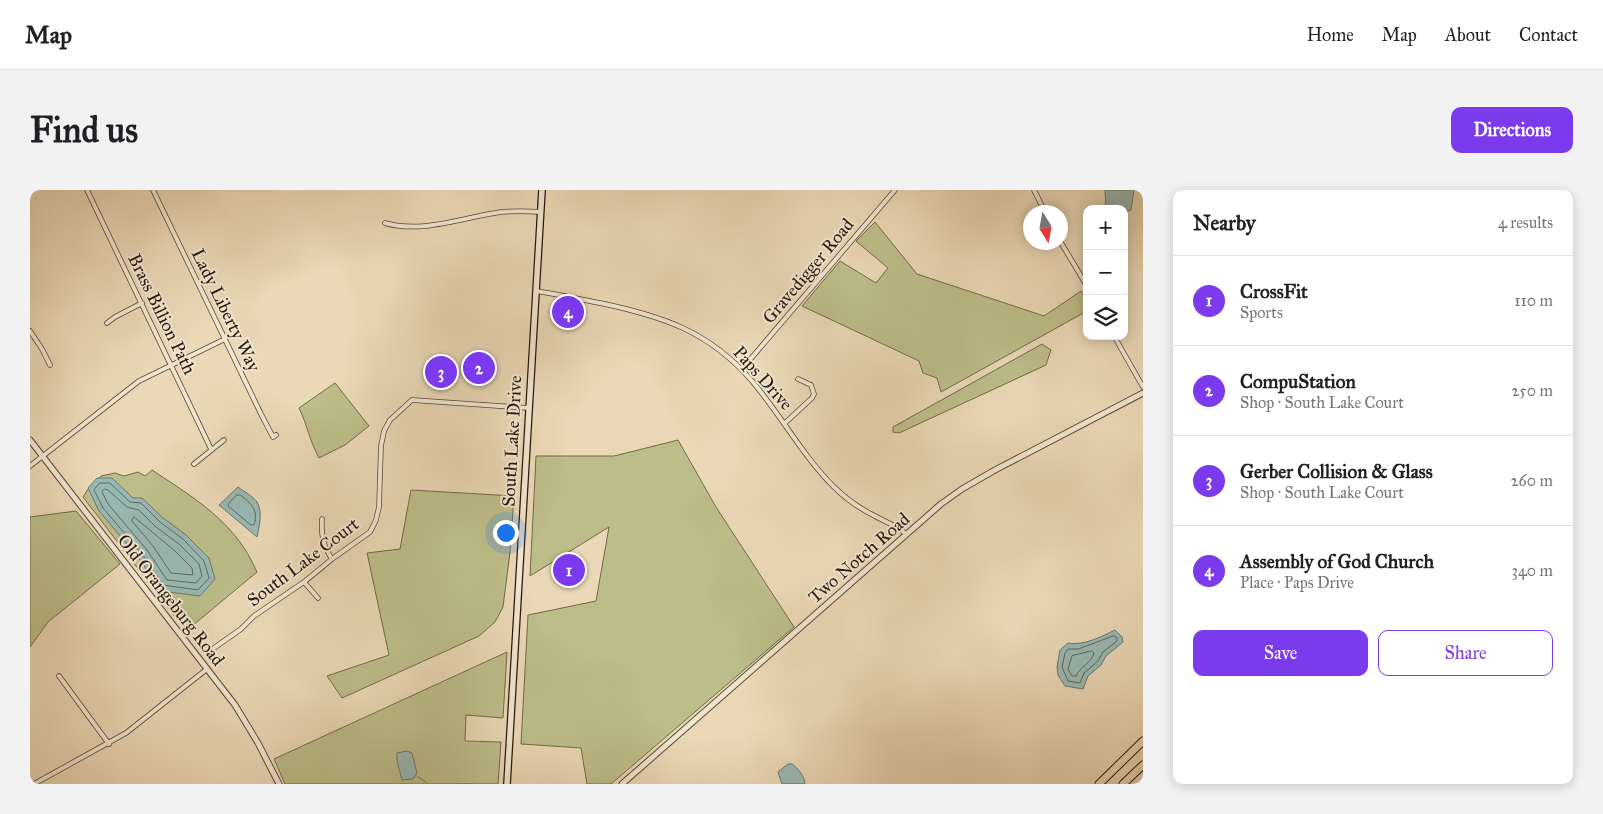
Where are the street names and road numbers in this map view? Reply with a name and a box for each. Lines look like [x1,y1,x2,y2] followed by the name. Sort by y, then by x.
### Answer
[758,214,859,329] street label: Gravedigger Road
[187,245,266,376] street label: Lady Liberty Way
[123,250,201,378] street label: Brass Billion Path
[729,341,797,415] street label: Paps Drive
[498,375,526,507] street label: South Lake Drive
[804,508,914,608] street label: Two Notch Road
[243,512,364,611] street label: South Lake Court
[112,530,229,671] street label: Old Orangeburg Road

